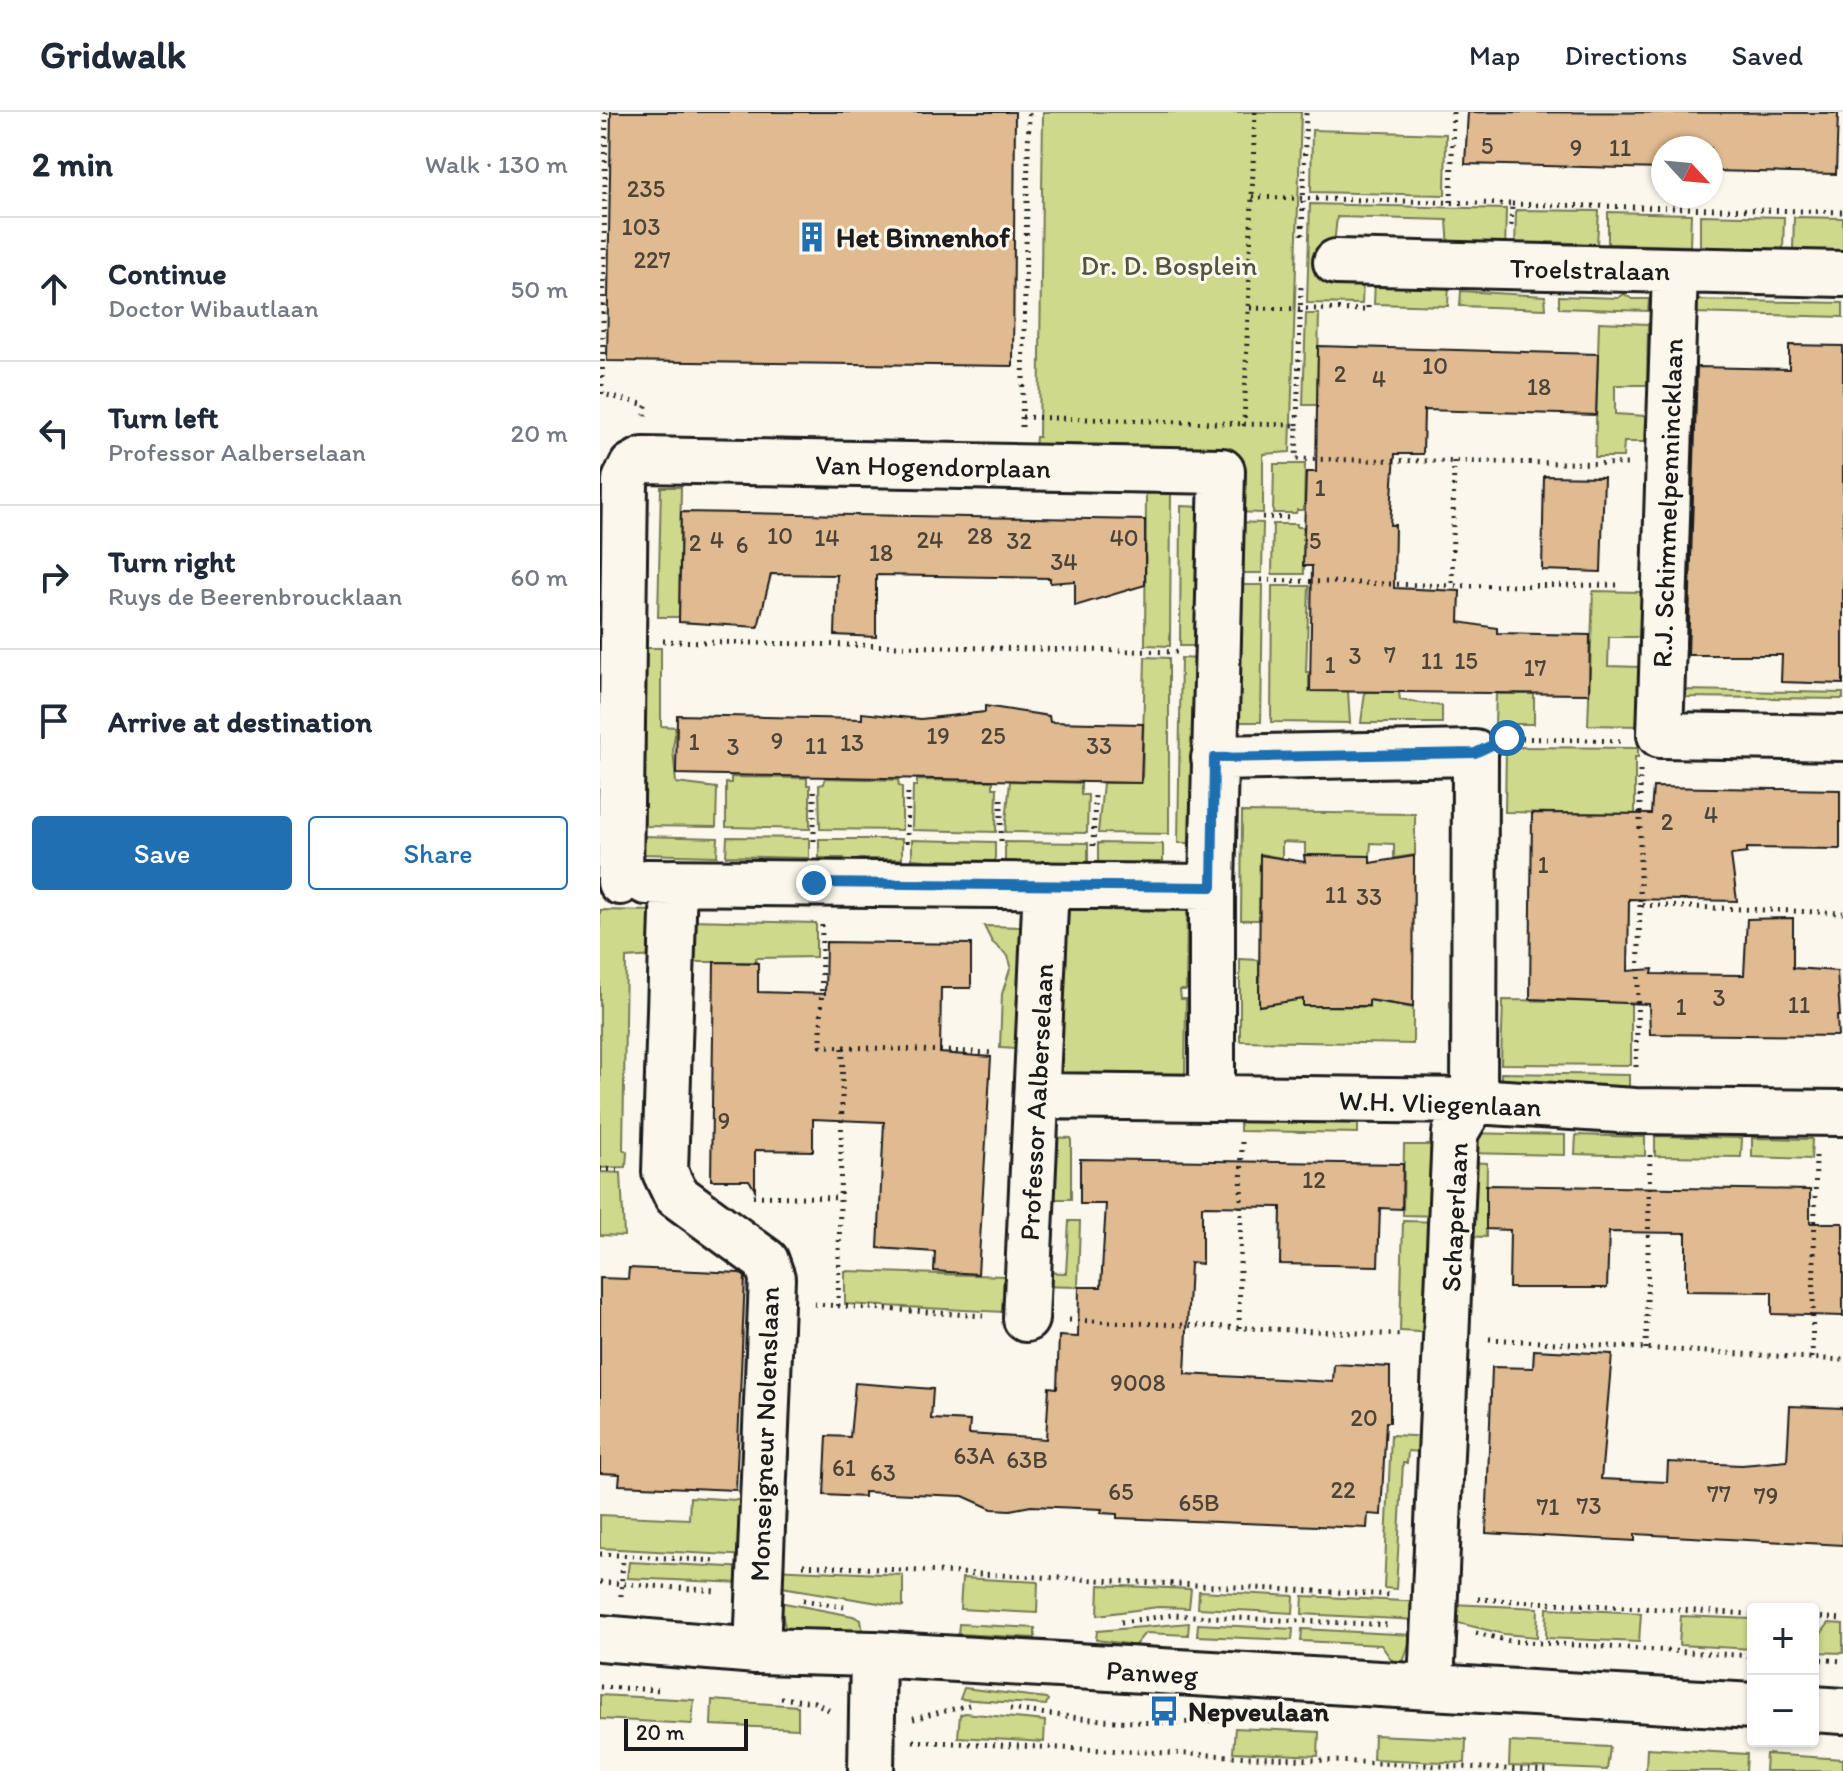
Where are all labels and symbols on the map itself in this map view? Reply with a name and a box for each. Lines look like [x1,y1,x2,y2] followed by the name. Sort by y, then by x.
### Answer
[1481,131,1493,160] house number: 5
[1570,133,1582,162] house number: 9
[1609,133,1631,162] house number: 11
[1651,136,1723,208] north arrow
[627,174,665,203] house number: 235
[622,212,661,241] house number: 103
[795,220,829,254] building icon: Het Binnenhof
[836,220,1011,254] place label: Het Binnenhof
[633,245,671,274] house number: 227
[1081,248,1258,282] park label: Dr. D. Bosplein
[1509,251,1671,287] street label: Troelstralaan
[1644,337,1690,669] street label: R.J. Schimmelpennincklaan
[1422,351,1448,380] house number: 10
[1334,359,1347,388] house number: 2
[1372,364,1386,393] house number: 4
[1527,372,1551,401] house number: 18
[815,447,1051,485] street label: Van Hogendorplaan
[1314,473,1326,502] house number: 1
[767,521,793,550] house number: 10
[967,521,993,550] house number: 28
[814,523,840,552] house number: 14
[1109,523,1139,552] house number: 40
[710,525,724,554] house number: 4
[916,525,944,554] house number: 24
[1006,526,1032,555] house number: 32
[1309,526,1321,555] house number: 5
[689,528,702,557] house number: 2
[736,530,748,559] house number: 6
[869,538,893,567] house number: 18
[1050,547,1078,576] house number: 34
[1384,640,1396,669] house number: 7
[1348,641,1362,670] house number: 3
[1421,646,1443,675] house number: 11
[1454,646,1478,675] house number: 15
[1324,650,1336,679] house number: 1
[1523,653,1547,682] house number: 17
[1489,720,1525,756] route start
[926,721,950,750] house number: 19
[980,721,1006,750] house number: 25
[771,726,783,755] house number: 9
[688,727,700,756] house number: 1
[840,728,864,757] house number: 13
[805,731,827,760] house number: 11
[1086,731,1112,760] house number: 33
[726,732,740,761] house number: 3
[1704,800,1718,829] house number: 4
[1661,807,1674,836] house number: 2
[1537,850,1549,879] house number: 1
[796,865,832,901] route end
[1325,880,1347,909] house number: 11
[1356,882,1382,911] house number: 33
[1012,962,1060,1241] street label: Professor Aalberselaan
[1712,983,1726,1012] house number: 3
[1788,990,1810,1019] house number: 11
[1675,992,1687,1021] house number: 1
[1338,1082,1542,1124] street label: W.H. Vliegenlaan
[718,1106,730,1135] house number: 9
[1433,1141,1475,1293] street label: Schaperlaan
[1302,1165,1326,1194] house number: 12
[742,1286,786,1582] street label: Monseigneur Nolenslaan
[1110,1368,1166,1397] house number: 9008
[1350,1403,1378,1432] house number: 20
[953,1441,995,1470] house number: 63A
[1006,1445,1048,1474] house number: 63B
[832,1453,856,1482] house number: 61
[870,1458,896,1487] house number: 63
[1330,1475,1356,1504] house number: 22
[1108,1477,1134,1506] house number: 65
[1707,1479,1731,1508] house number: 77
[1754,1481,1778,1510] house number: 79
[1179,1488,1219,1517] house number: 65B
[1577,1491,1601,1520] house number: 73
[1536,1492,1560,1521] house number: 71
[1105,1653,1200,1691] street label: Panweg
[1147,1694,1181,1728] bus stop icon: Nepveulaan
[1188,1694,1329,1728] place label: Nepveulaan
[624,1715,748,1751] scale bar

